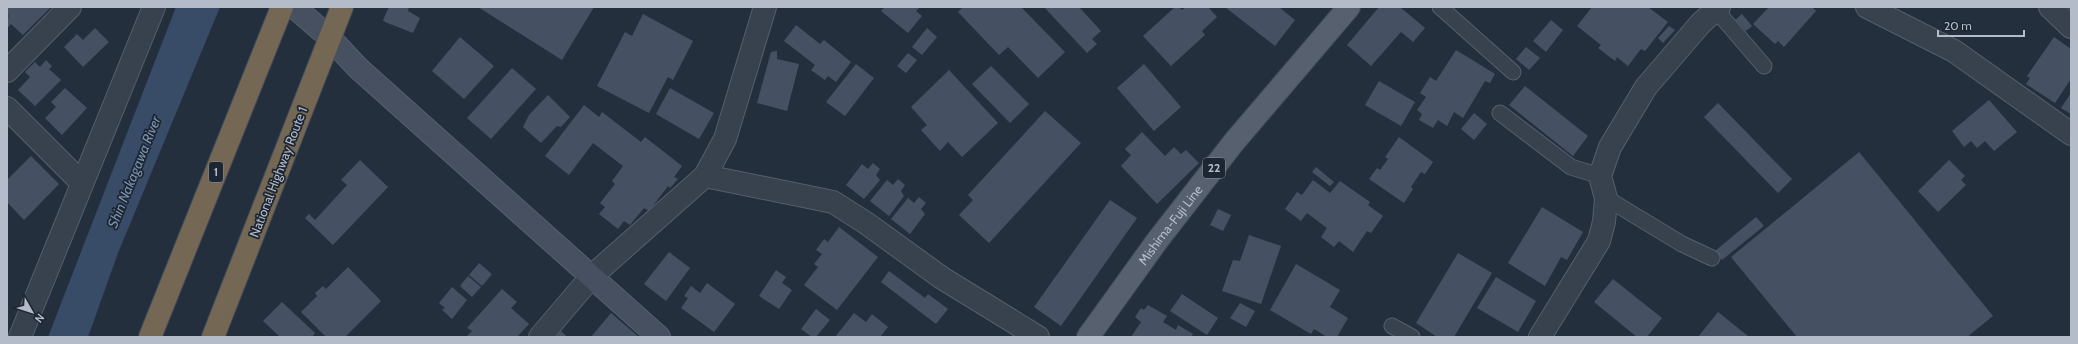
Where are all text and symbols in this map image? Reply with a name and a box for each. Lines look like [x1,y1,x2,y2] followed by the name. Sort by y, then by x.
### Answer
[1938,12,2024,38] scale bar
[1944,18,1972,33] text: 20 m
[246,104,310,240] street label: National Highway Route 1
[103,113,165,230] water label: Shin Nakagawa River
[1203,158,1225,178] road number: 22
[209,162,223,182] road number: 1
[1135,181,1206,268] street label: Mishima-Fuji Line
[12,292,52,332] north arrow
[32,311,48,326] text: N

